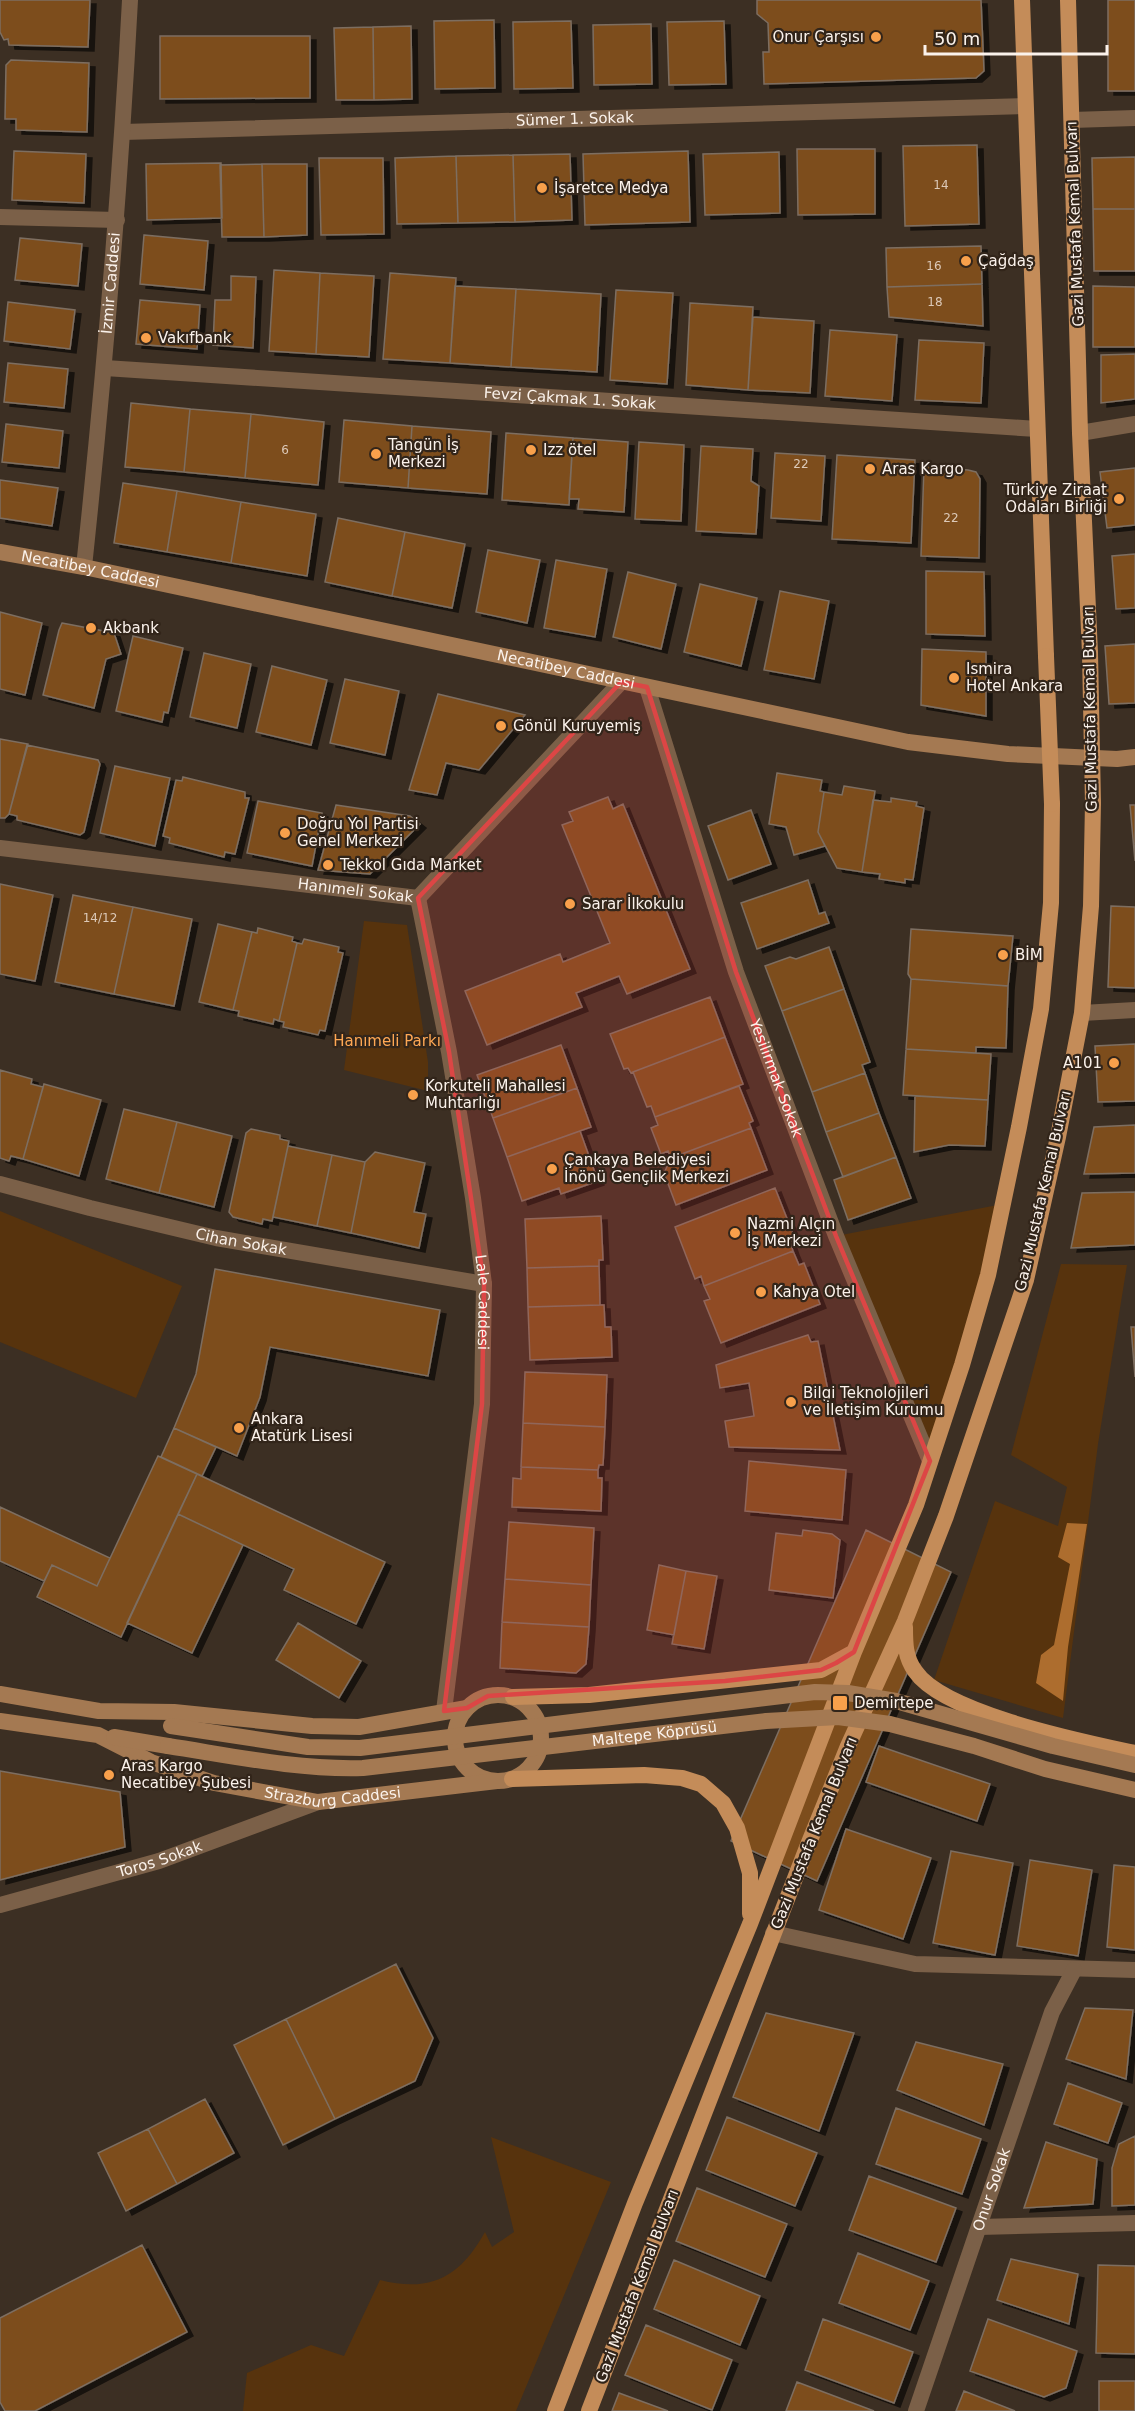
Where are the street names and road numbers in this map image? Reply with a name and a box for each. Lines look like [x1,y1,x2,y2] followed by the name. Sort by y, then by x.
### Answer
[516,108,634,130] street label: Sümer 1. Sokak
[1062,121,1088,327] street label: Gazi Mustafa Kemal Bulvarı
[97,232,124,335] street label: İzmir Caddesi
[483,384,657,413] street label: Fevzi Çakmak 1. Sokak
[20,547,161,592] street label: Necatibey Caddesi
[1079,606,1101,812] street label: Gazi Mustafa Kemal Bulvarı
[495,646,636,693] street label: Necatibey Caddesi
[297,875,415,906] street label: Hanımeli Sokak
[745,1016,807,1140] street label: Yesilirmak Sokak
[1011,1089,1075,1293] street label: Gazi Mustafa Kemal Bulvarı
[193,1224,288,1259] street label: Cihan Sokak
[471,1253,493,1350] street label: Lale Caddesi
[591,1718,718,1750] street label: Maltepe Köprüsü
[767,1734,861,1932] street label: Gazi Mustafa Kemal Bulvarı
[263,1783,402,1811] street label: Strazburg Caddesi
[114,1837,205,1881] street label: Toros Sokak
[969,2145,1014,2234] street label: Onur Sokak
[592,2187,682,2385] street label: Gazi Mustafa Kemal Bulvarı

